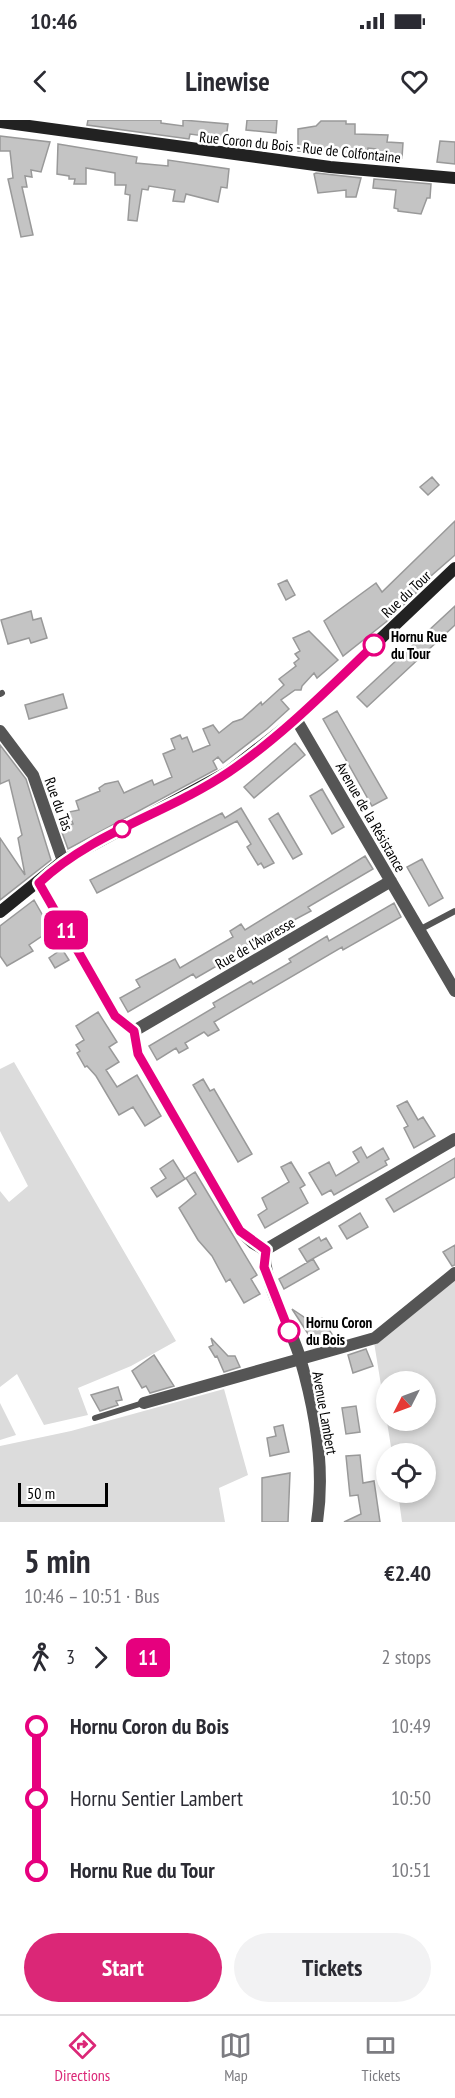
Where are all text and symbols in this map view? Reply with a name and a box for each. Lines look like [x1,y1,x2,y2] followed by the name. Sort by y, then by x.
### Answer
[30,7,78,35] text: 10:46
[185,64,270,98] text: Linewise
[24,65,57,98] icon: back
[398,65,431,98] icon: heart
[198,127,402,167] street label: Rue Coron du Bois - Rue de Colfontaine
[377,566,435,622] street label: Rue du Tour
[391,627,447,663] place label: Hornu Rue du Tour
[363,634,385,656] marker: Hornu Rue du Tour
[332,759,410,875] street label: Avenue de la Résistance
[41,775,77,833] street label: Rue du Tas
[113,820,131,838] unlabelled marker
[39,910,93,950] line badge: 11
[212,913,298,973] street label: Rue de l'Avaresse
[56,917,76,944] text: 11
[306,1313,373,1349] place label: Hornu Coron du Bois
[278,1320,300,1342] marker: Hornu Coron du Bois
[308,1370,342,1456] street label: Avenue Lambert
[376,1371,436,1431] north arrow
[376,1371,436,1503] map controls
[376,1443,436,1503] button: locate
[18,1480,108,1508] scale bar
[27,1483,55,1503] text: 50 m
[24,1539,91,1582] text: 5 min
[384,1559,431,1587] text: €2.40
[24,1583,159,1609] text: 10:46 – 10:51 · Bus
[24,1641,57,1674] icon: walk
[84,1641,117,1674] icon: forward
[66,1644,75,1670] text: 3
[138,1644,158,1671] text: 11
[382,1644,431,1670] text: 2 stops
[70,1712,229,1740] text: Hornu Coron du Bois
[391,1713,431,1739] text: 10:49
[70,1784,243,1812] text: Hornu Sentier Lambert
[391,1785,431,1811] text: 10:50
[70,1856,215,1884] text: Hornu Rue du Tour
[391,1857,431,1883] text: 10:51
[24,1933,222,2002] button: Start
[234,1933,431,2002] button: Tickets
[55,2029,110,2085] tab: Directions
[219,2029,252,2085] tab: Map
[362,2029,400,2085] tab: Tickets

